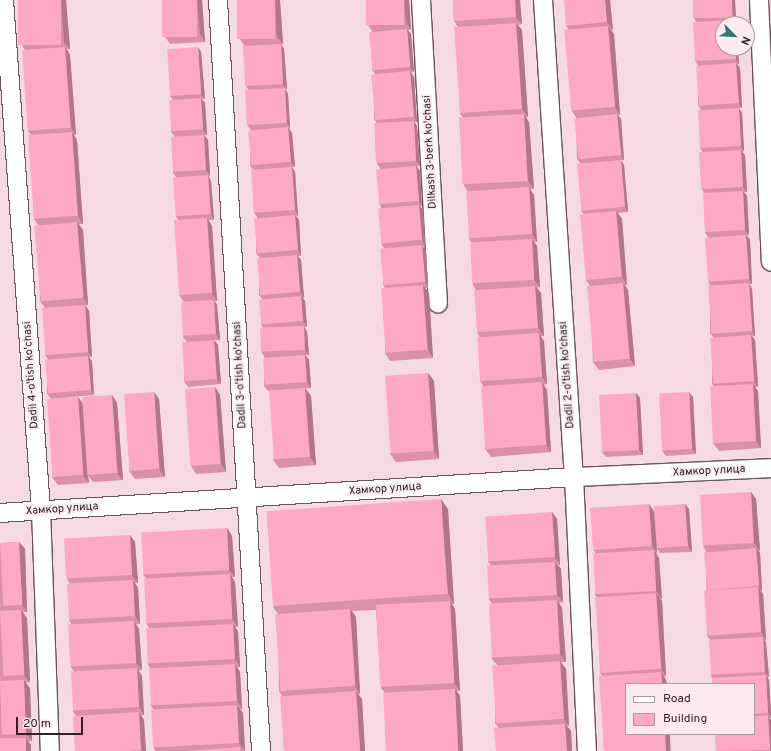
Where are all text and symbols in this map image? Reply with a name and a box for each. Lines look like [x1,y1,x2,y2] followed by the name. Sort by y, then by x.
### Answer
[715,16,755,56] north arrow
[737,34,753,47] text: N
[420,95,440,209] street label: Dilkash 3-berk ko'chasi
[21,321,41,429] street label: Dadil 4-o'tish ko'chasi
[231,321,249,429] street label: Dadil 3-o'tish ko'chasi
[557,321,577,429] street label: Dadil 2-o'tish ko'chasi
[672,463,746,479] street label: Хамкор улица
[348,480,422,498] street label: Хамкор улица
[25,500,99,518] street label: Хамкор улица
[625,683,755,735] legend
[663,691,691,707] text: Road
[18,709,85,735] scale bar
[663,711,707,727] text: Building
[23,716,51,732] text: 20 m

